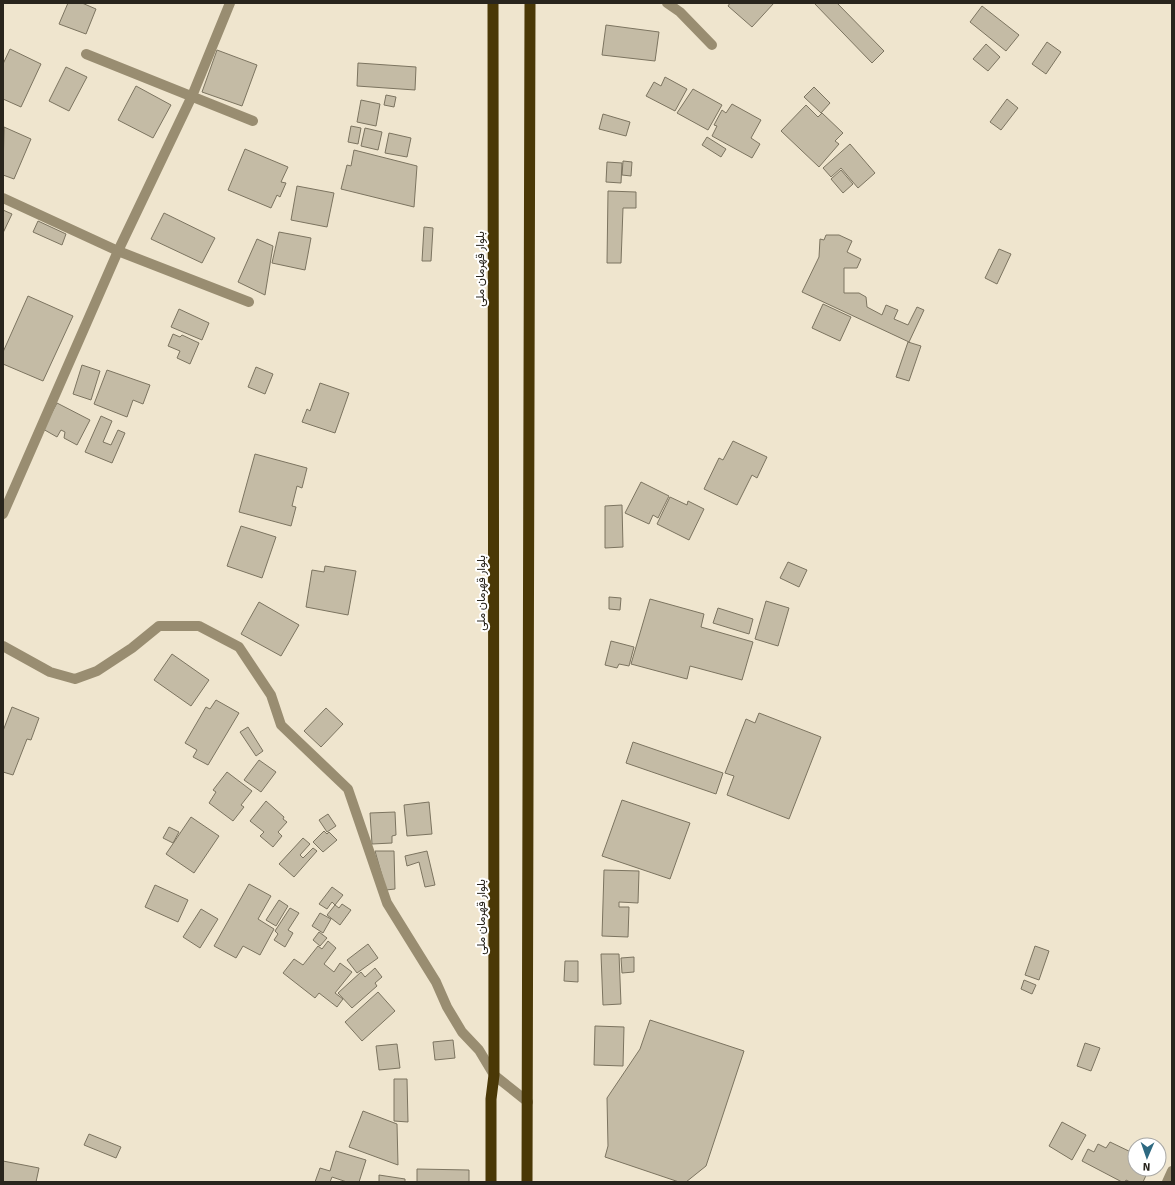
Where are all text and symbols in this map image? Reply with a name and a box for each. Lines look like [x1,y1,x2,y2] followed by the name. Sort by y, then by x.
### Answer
[473,231,488,307] street label: بلوار قهرمان ملی
[474,555,489,631] street label: بلوار قهرمان ملی
[474,879,489,955] street label: بلوار قهرمان ملی
[1127,1137,1167,1177] north arrow
[1143,1160,1151,1173] text: N

